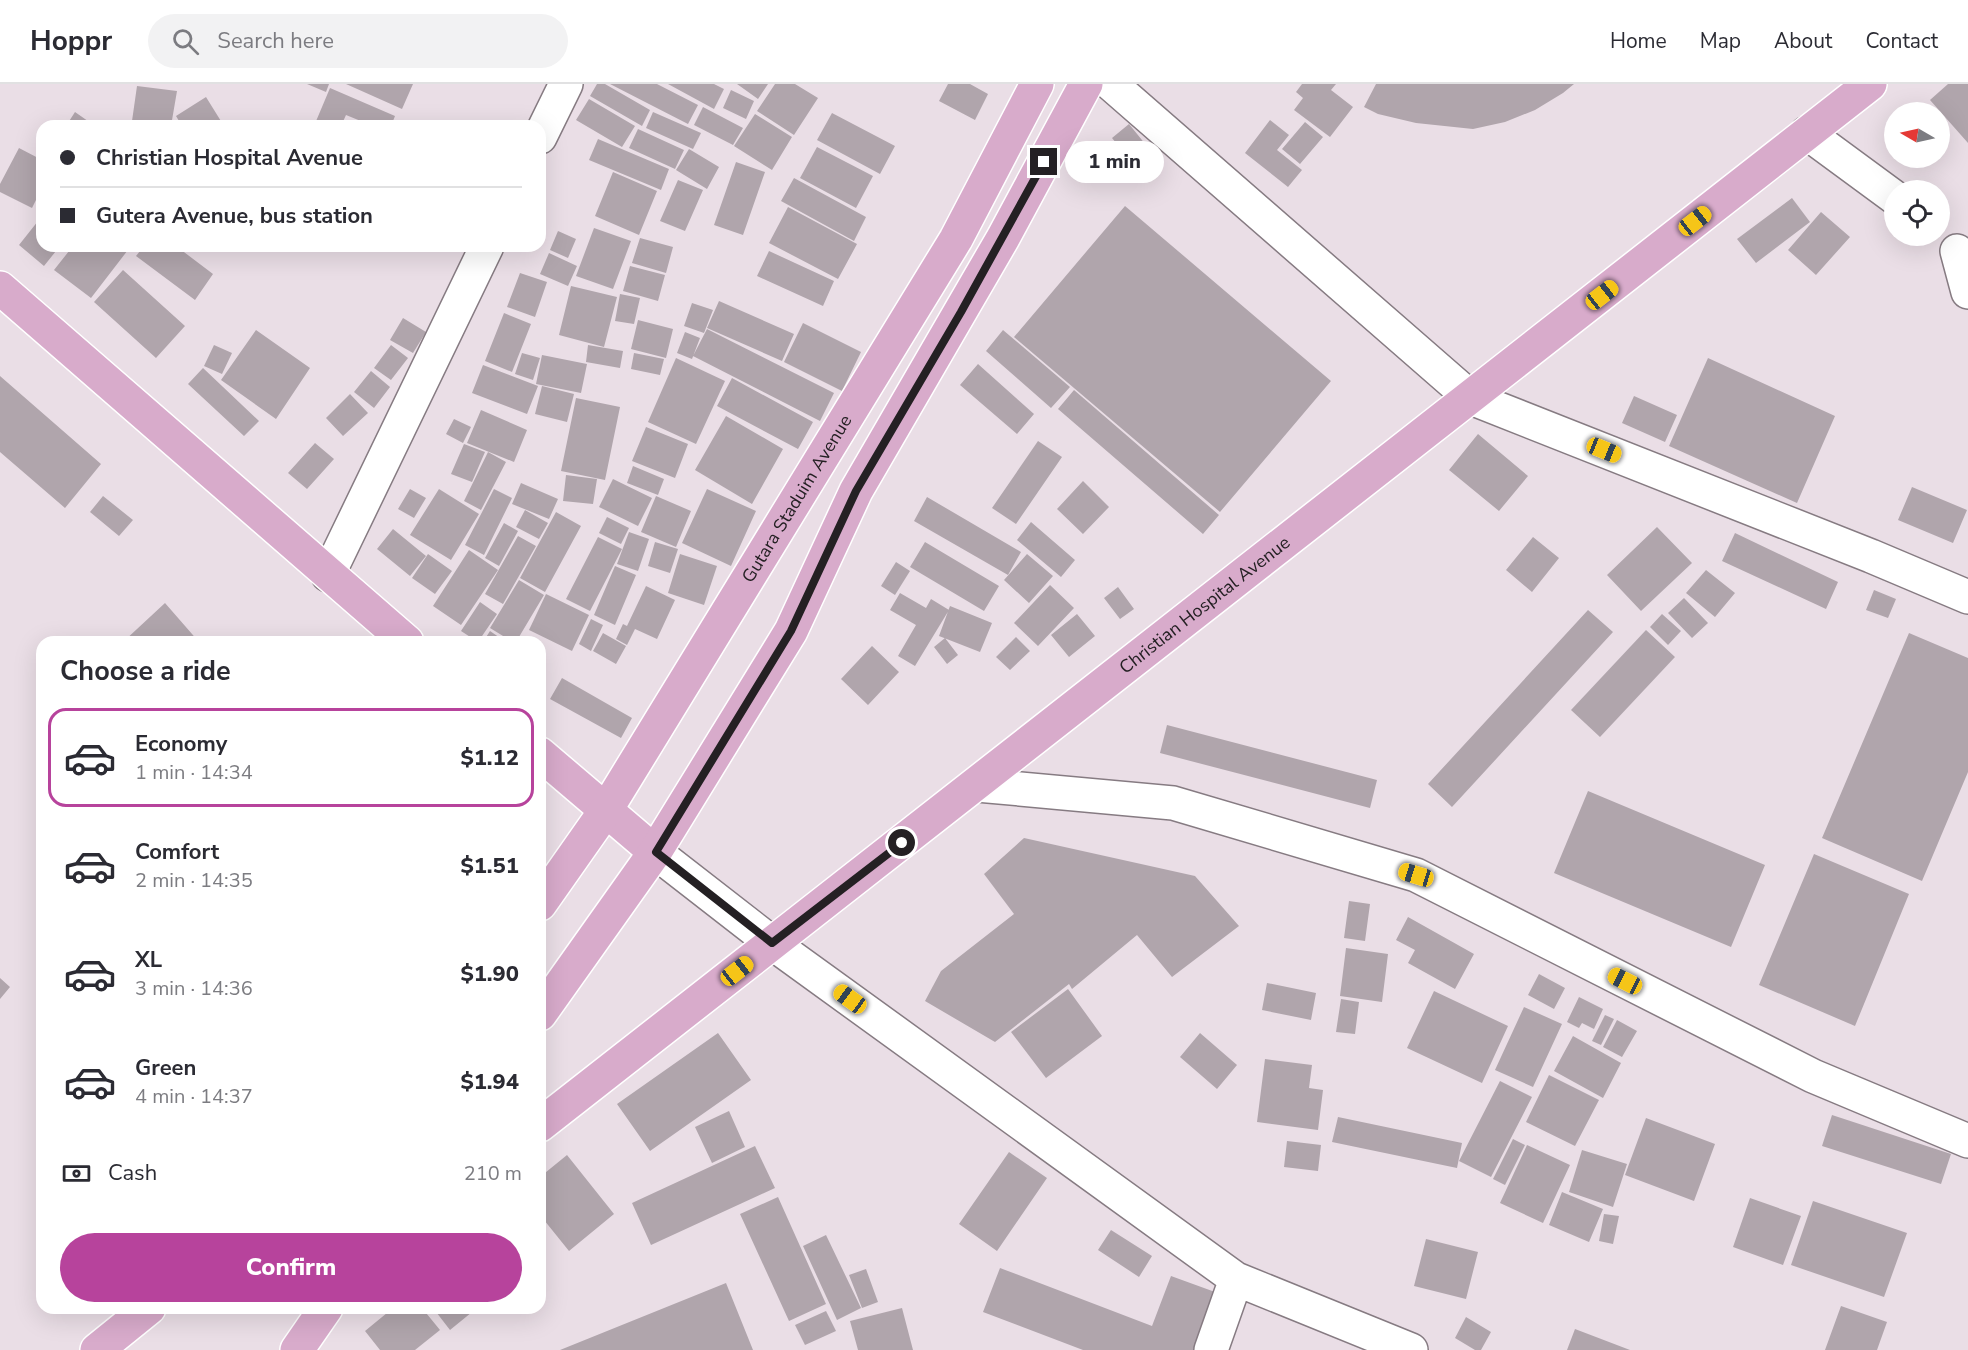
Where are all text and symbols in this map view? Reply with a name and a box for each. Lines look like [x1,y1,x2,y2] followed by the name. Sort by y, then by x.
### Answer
[148,14,568,68] search box
[30,22,112,60] text: Hoppr
[169,25,202,58] icon: search
[217,26,334,56] text: Search here
[1610,27,1667,55] text: Home
[1700,27,1741,55] text: Map
[1774,27,1832,55] text: About
[1865,27,1938,55] text: Contact
[1884,102,1950,168] north arrow
[1884,102,1950,246] map controls
[1065,141,1164,183] callout: 1 min
[96,143,363,173] text: Christian Hospital Avenue
[1030,148,1057,175] route end
[1088,148,1141,175] text: 1 min
[1884,180,1950,246] button: locate
[96,201,373,231] text: Gutera Avenue, bus station
[1675,203,1715,239] car
[1582,277,1622,313] car
[736,410,857,587] street label: Gutara Staduim Avenue
[1584,435,1624,465] car
[1114,530,1295,679] street label: Christian Hospital Avenue
[60,653,231,690] text: Choose a ride
[135,729,227,759] text: Economy
[63,731,117,785] icon: car
[460,743,519,773] text: $1.12
[135,759,253,786] text: 1 min · 14:34
[888,829,915,856] route start
[135,837,219,867] text: Comfort
[63,839,117,893] icon: car
[460,851,519,881] text: $1.51
[1396,861,1436,889] car
[135,867,253,894] text: 2 min · 14:35
[135,945,162,975] text: XL
[63,947,117,1001] icon: car
[717,953,757,989] car
[460,959,519,989] text: $1.90
[1605,965,1645,997] car
[135,975,253,1002] text: 3 min · 14:36
[830,981,870,1017] car
[135,1053,196,1083] text: Green
[63,1055,117,1109] icon: car
[460,1067,519,1097] text: $1.94
[135,1083,253,1110] text: 4 min · 14:37
[60,1157,93,1190] icon: cash
[108,1158,157,1188] text: Cash
[464,1160,522,1187] text: 210 m
[60,1233,522,1302] button: Confirm

